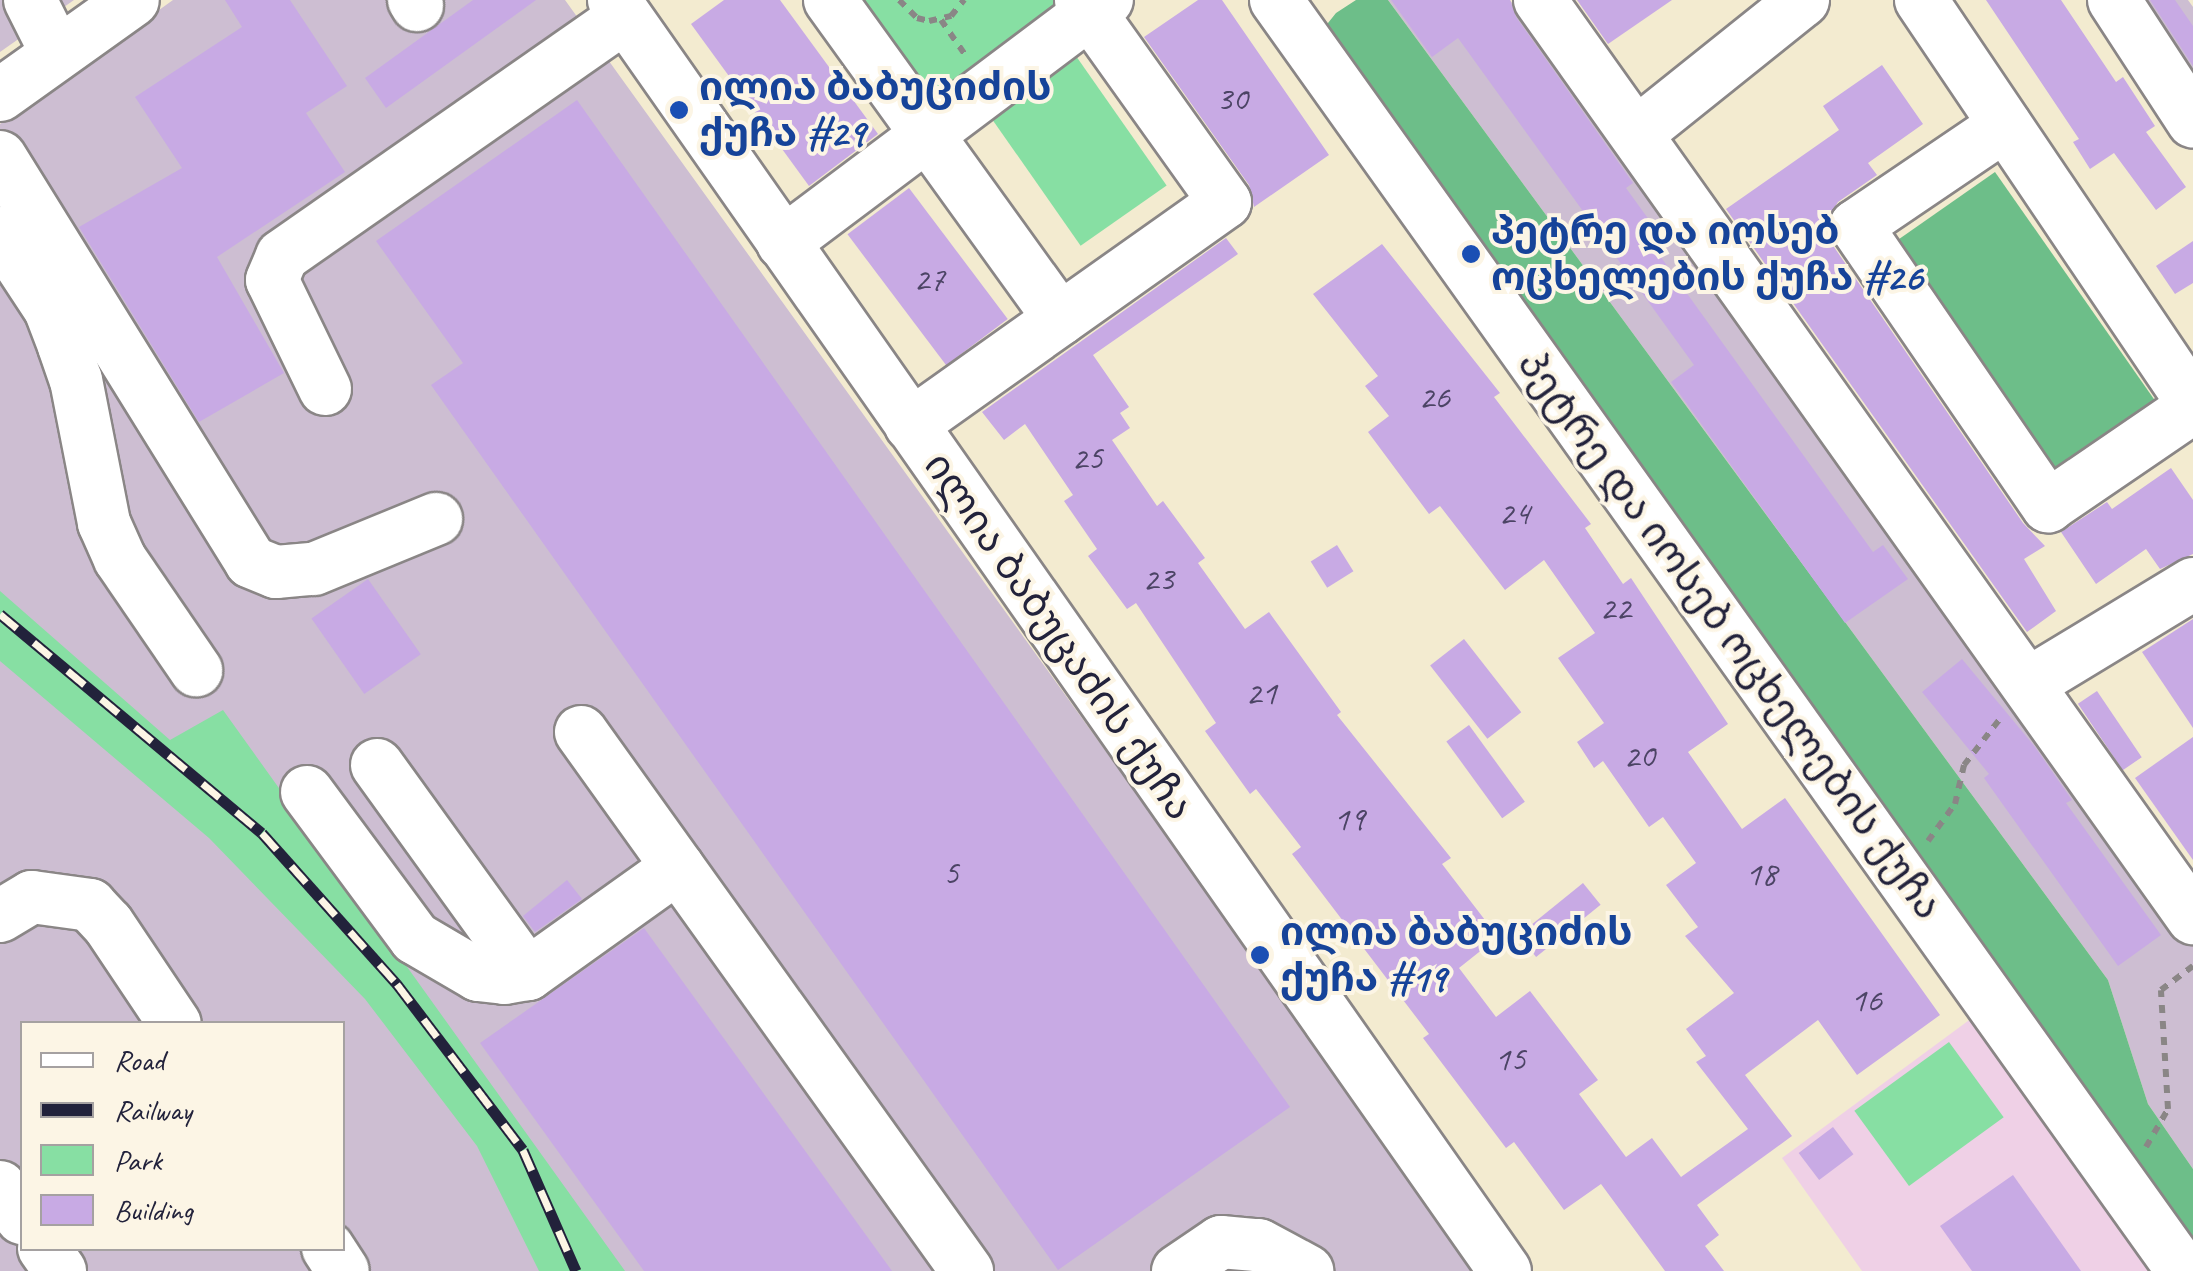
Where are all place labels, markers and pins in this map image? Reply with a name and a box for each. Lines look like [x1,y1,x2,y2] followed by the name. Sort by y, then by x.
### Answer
[699,63,1051,157] place label: ილია ბაბუციძის ქუჩა #29
[668,99,690,121] marker: ილია ბაბუციძის ქუჩა #29
[1491,207,1922,301] place label: პეტრე და იოსებ ოცხელების ქუჩა #26
[1460,243,1482,265] marker: პეტრე და იოსებ ოცხელების ქუჩა #26
[1280,908,1632,1002] place label: ილია ბაბუციძის ქუჩა #19
[1249,944,1271,966] marker: ილია ბაბუციძის ქუჩა #19

